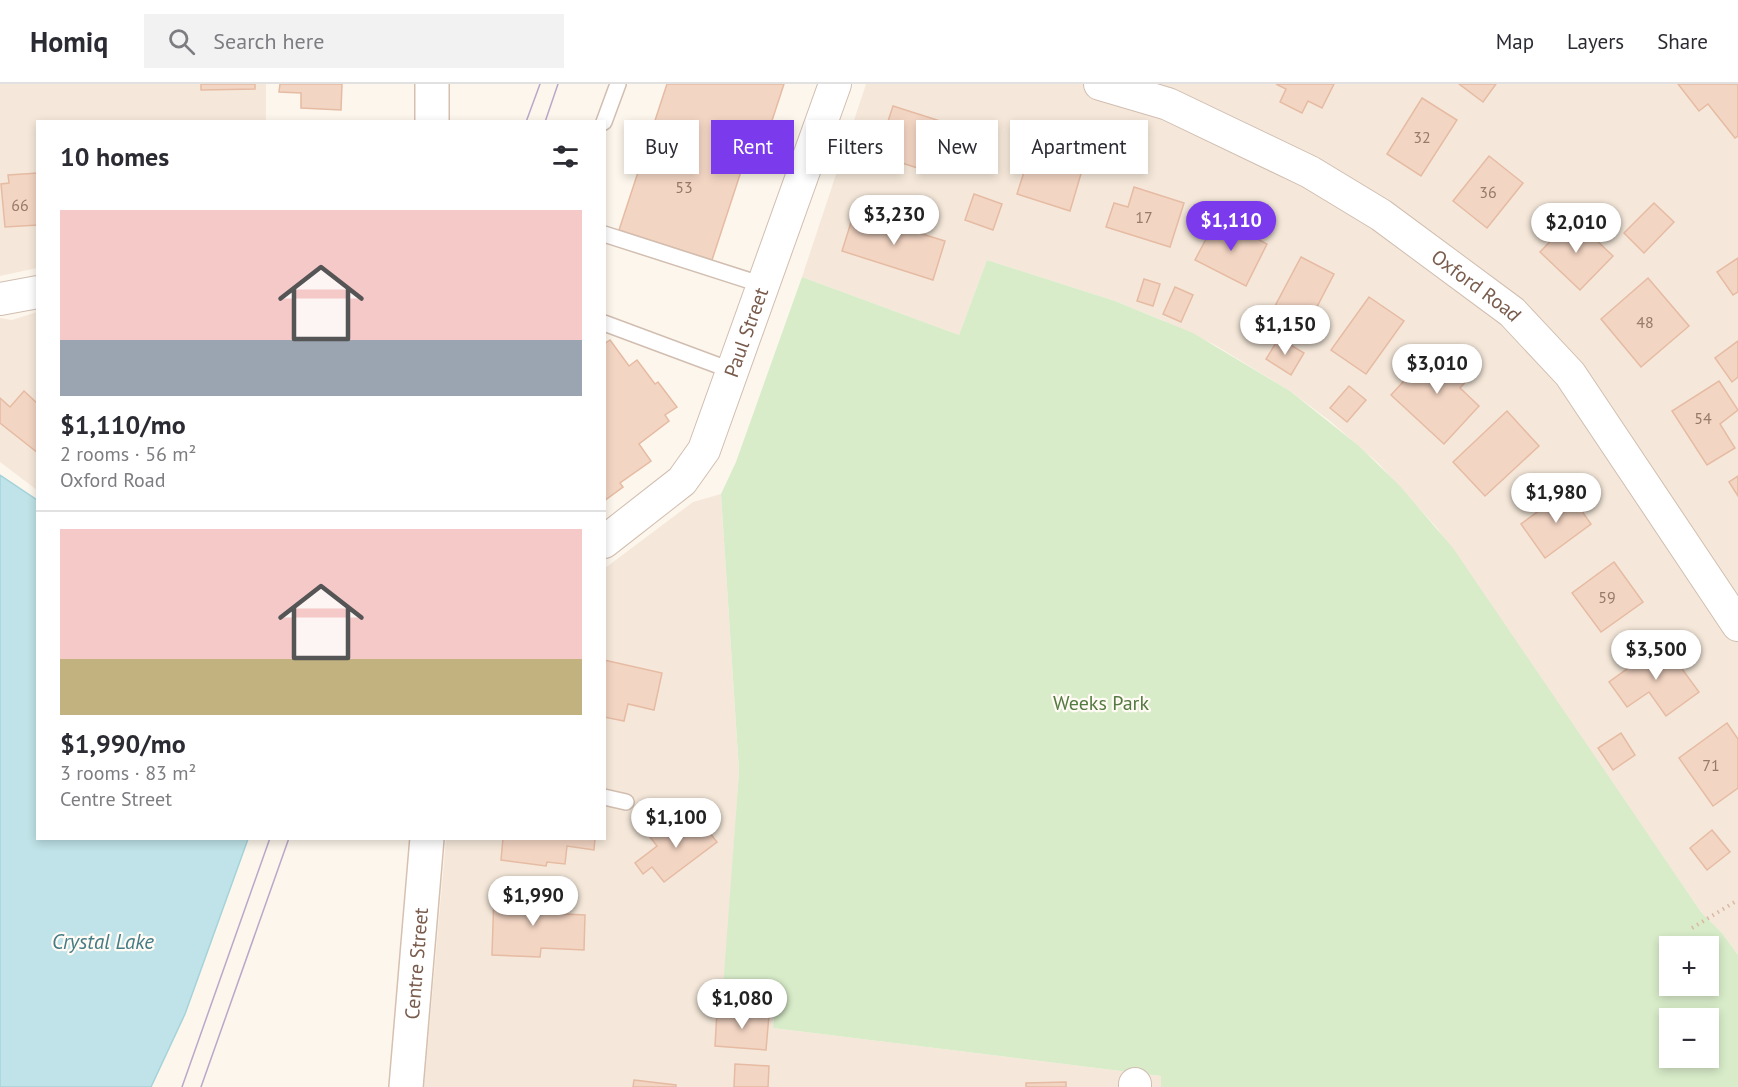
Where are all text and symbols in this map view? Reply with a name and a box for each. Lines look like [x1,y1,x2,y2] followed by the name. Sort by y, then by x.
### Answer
[144,14,564,68] search box
[30,23,108,60] text: Homiq
[165,25,198,58] icon: search
[213,27,324,55] text: Search here
[1496,28,1534,55] text: Map
[1567,28,1624,55] text: Layers
[1657,28,1708,55] text: Share
[624,120,699,174] chip: Buy
[711,120,794,174] chip: Rent
[806,120,904,174] chip: Filters
[916,120,998,174] chip: New
[1010,120,1148,174] chip: Apartment
[1413,127,1431,147] house number: 32
[60,140,169,173] text: 10 homes
[549,140,582,173] icon: filters
[675,177,693,197] house number: 53
[1479,182,1497,202] house number: 36
[11,195,29,215] house number: 66
[845,195,943,246] pin: $3,230
[863,201,925,227] text: $3,230
[1182,201,1280,252] pin: $1,110
[1527,203,1625,254] pin: $2,010
[1135,207,1153,227] house number: 17
[1200,207,1262,233] text: $1,110
[1545,209,1607,235] text: $2,010
[1426,244,1527,327] street label: Oxford Road
[267,249,375,357] icon: home
[718,284,774,381] street label: Paul Street
[1236,305,1334,356] pin: $1,150
[1254,311,1316,337] text: $1,150
[1636,312,1654,332] house number: 48
[1388,344,1486,395] pin: $3,010
[1406,350,1468,376] text: $3,010
[60,408,186,441] text: $1,110/mo
[1694,408,1712,428] house number: 54
[60,441,196,467] text: 2 rooms · 56 m²
[60,467,166,493] text: Oxford Road
[1507,473,1605,524] pin: $1,980
[1525,479,1587,505] text: $1,980
[267,568,375,676] icon: home
[1598,587,1616,607] house number: 59
[1607,630,1705,681] pin: $3,500
[1625,636,1687,662] text: $3,500
[1053,690,1149,716] park label: Weeks Park
[60,727,186,760] text: $1,990/mo
[1702,755,1720,775] house number: 71
[60,760,196,786] text: 3 rooms · 83 m²
[60,786,172,812] text: Centre Street
[627,798,725,849] pin: $1,100
[645,804,707,830] text: $1,100
[484,876,582,927] pin: $1,990
[502,882,564,908] text: $1,990
[399,906,434,1020] street label: Centre Street
[52,928,154,955] water label: Crystal Lake
[1659,936,1719,1068] map controls
[1659,936,1719,996] button: +
[693,979,791,1030] pin: $1,080
[711,985,773,1011] text: $1,080
[1659,1008,1719,1068] button: −

